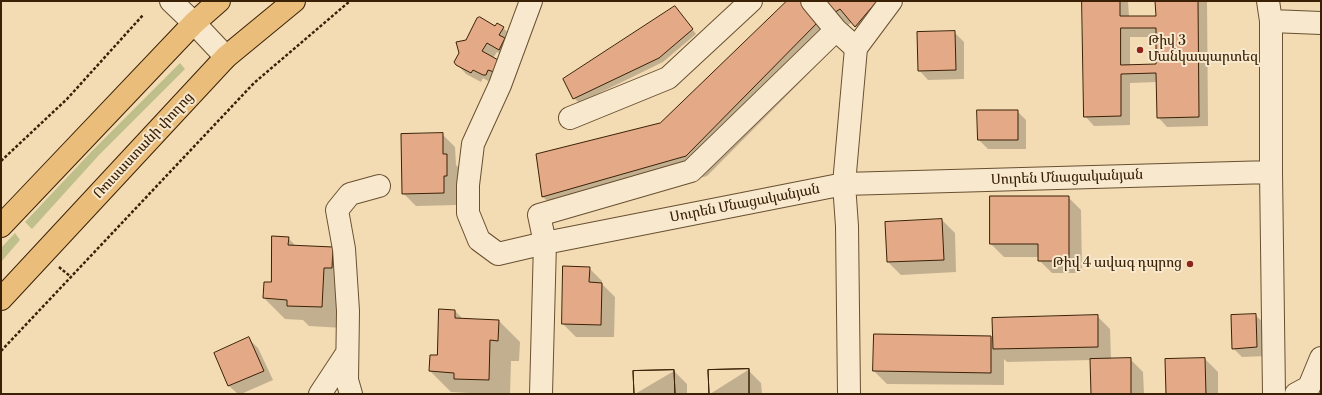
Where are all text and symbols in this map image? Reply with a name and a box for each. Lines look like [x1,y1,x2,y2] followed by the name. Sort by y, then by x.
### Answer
[1148,34,1258,66] place label: Թիվ 3 Մանկապարտեզ
[1135,45,1145,55] marker: Թիվ 3 Մանկապարտեզ
[90,89,198,203] street label: Ռուսաստանի փողոց
[991,167,1143,189] street label: Սուրեն Մնացականյան
[669,181,821,227] street label: Սուրեն Մնացականյան
[1053,256,1182,272] place label: Թիվ 4 ավագ դպրոց
[1185,259,1195,269] marker: Թիվ 4 ավագ դպրոց

